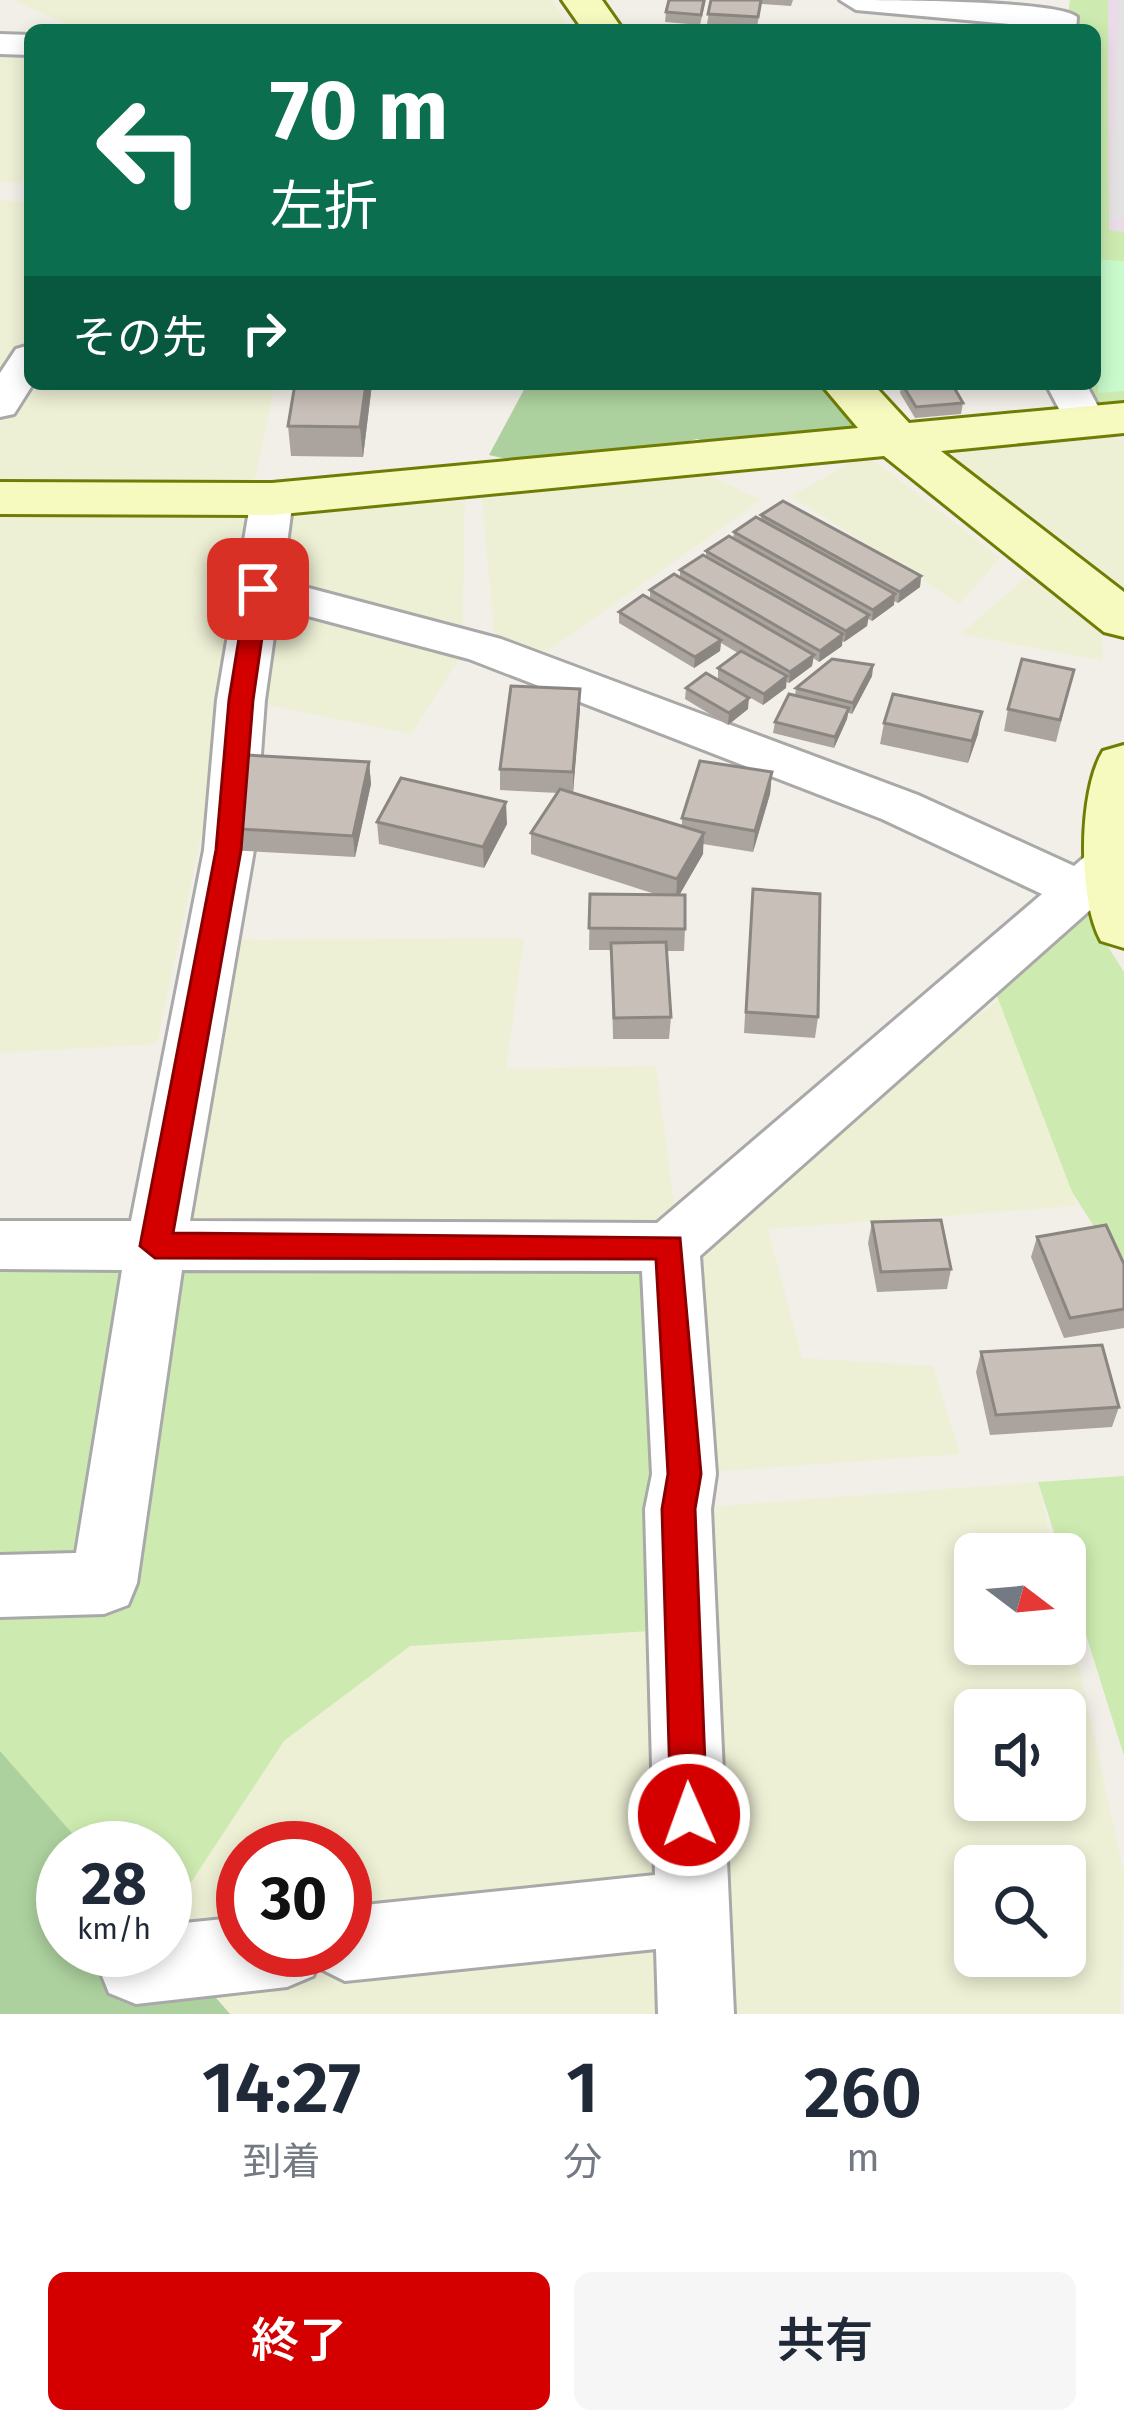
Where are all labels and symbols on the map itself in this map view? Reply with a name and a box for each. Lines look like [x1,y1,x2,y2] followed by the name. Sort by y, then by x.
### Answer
[207,538,309,640] pin
[954,1533,1086,1665] north arrow
[626,1752,752,1878] position arrow
[216,1821,372,1977] speed limit sign: 30

